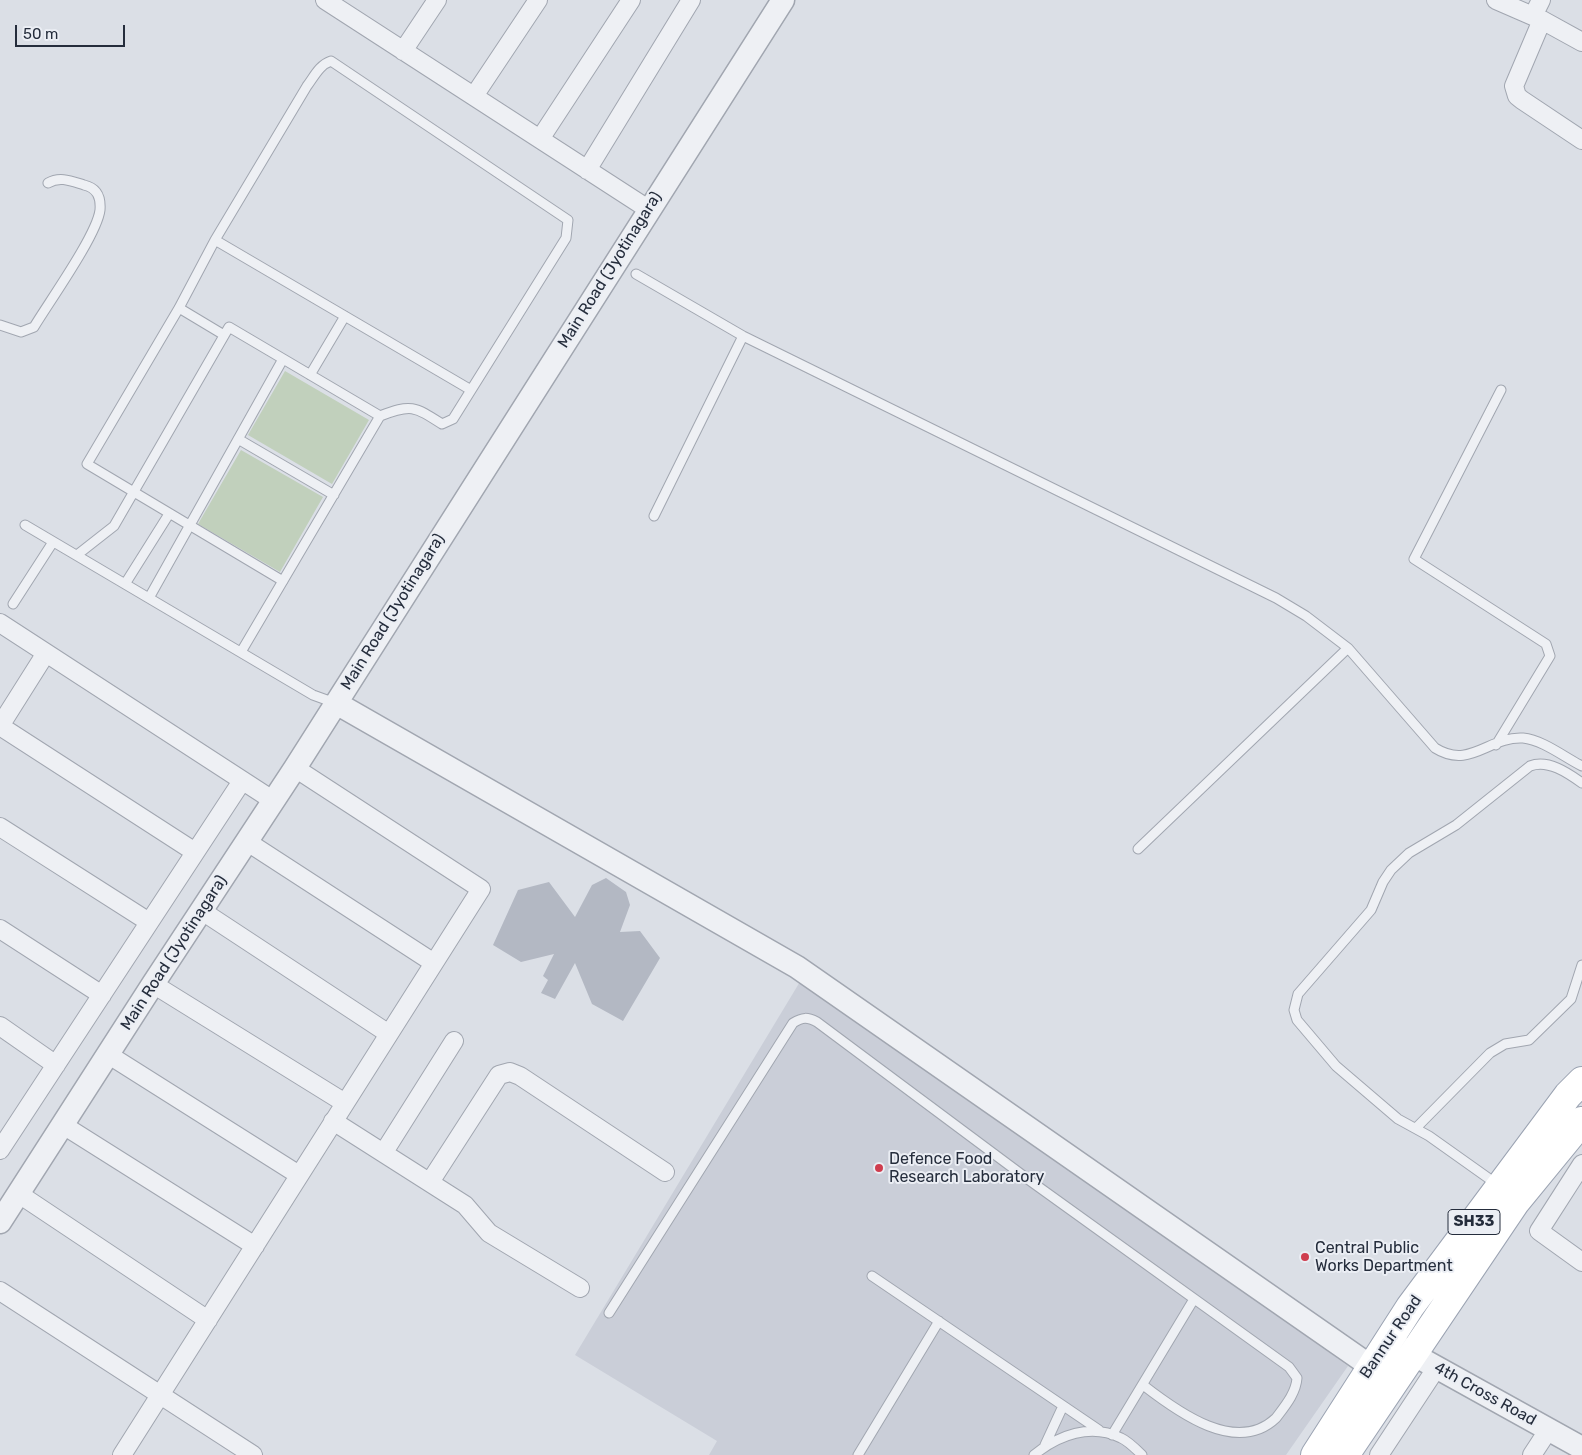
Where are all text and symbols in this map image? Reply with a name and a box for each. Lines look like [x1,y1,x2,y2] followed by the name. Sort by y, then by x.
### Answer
[18,15,128,47] scale bar
[23,25,58,43] text: 50 m
[554,188,666,352] street label: Main Road (Jyotinagara)
[337,530,449,694] street label: Main Road (Jyotinagara)
[117,872,231,1034] street label: Main Road (Jyotinagara)
[889,1149,1044,1187] place label: Defence Food Research Laboratory
[873,1162,885,1174] marker: Defence Food Research Laboratory
[1448,1210,1500,1234] road number: SH33
[1315,1238,1453,1276] place label: Central Public Works Department
[1299,1251,1311,1263] marker: Central Public Works Department
[1356,1292,1426,1382] street label: Bannur Road
[1431,1358,1539,1430] street label: 4th Cross Road

